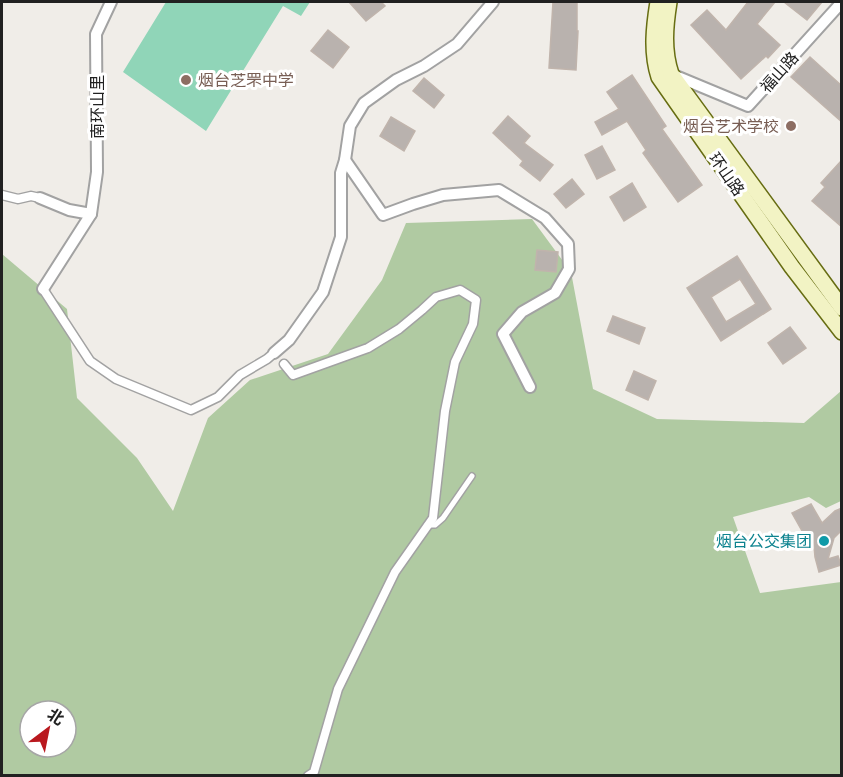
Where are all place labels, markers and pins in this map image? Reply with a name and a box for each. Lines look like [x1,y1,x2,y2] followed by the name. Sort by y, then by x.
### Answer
[198,70,294,89] place label: 烟台芝罘中学
[179,73,193,87] marker: 烟台芝罘中学
[683,116,779,135] place label: 烟台艺术学校
[784,119,798,133] marker: 烟台艺术学校
[716,531,812,550] place label: 烟台公交集团
[817,534,831,548] marker: 烟台公交集团

